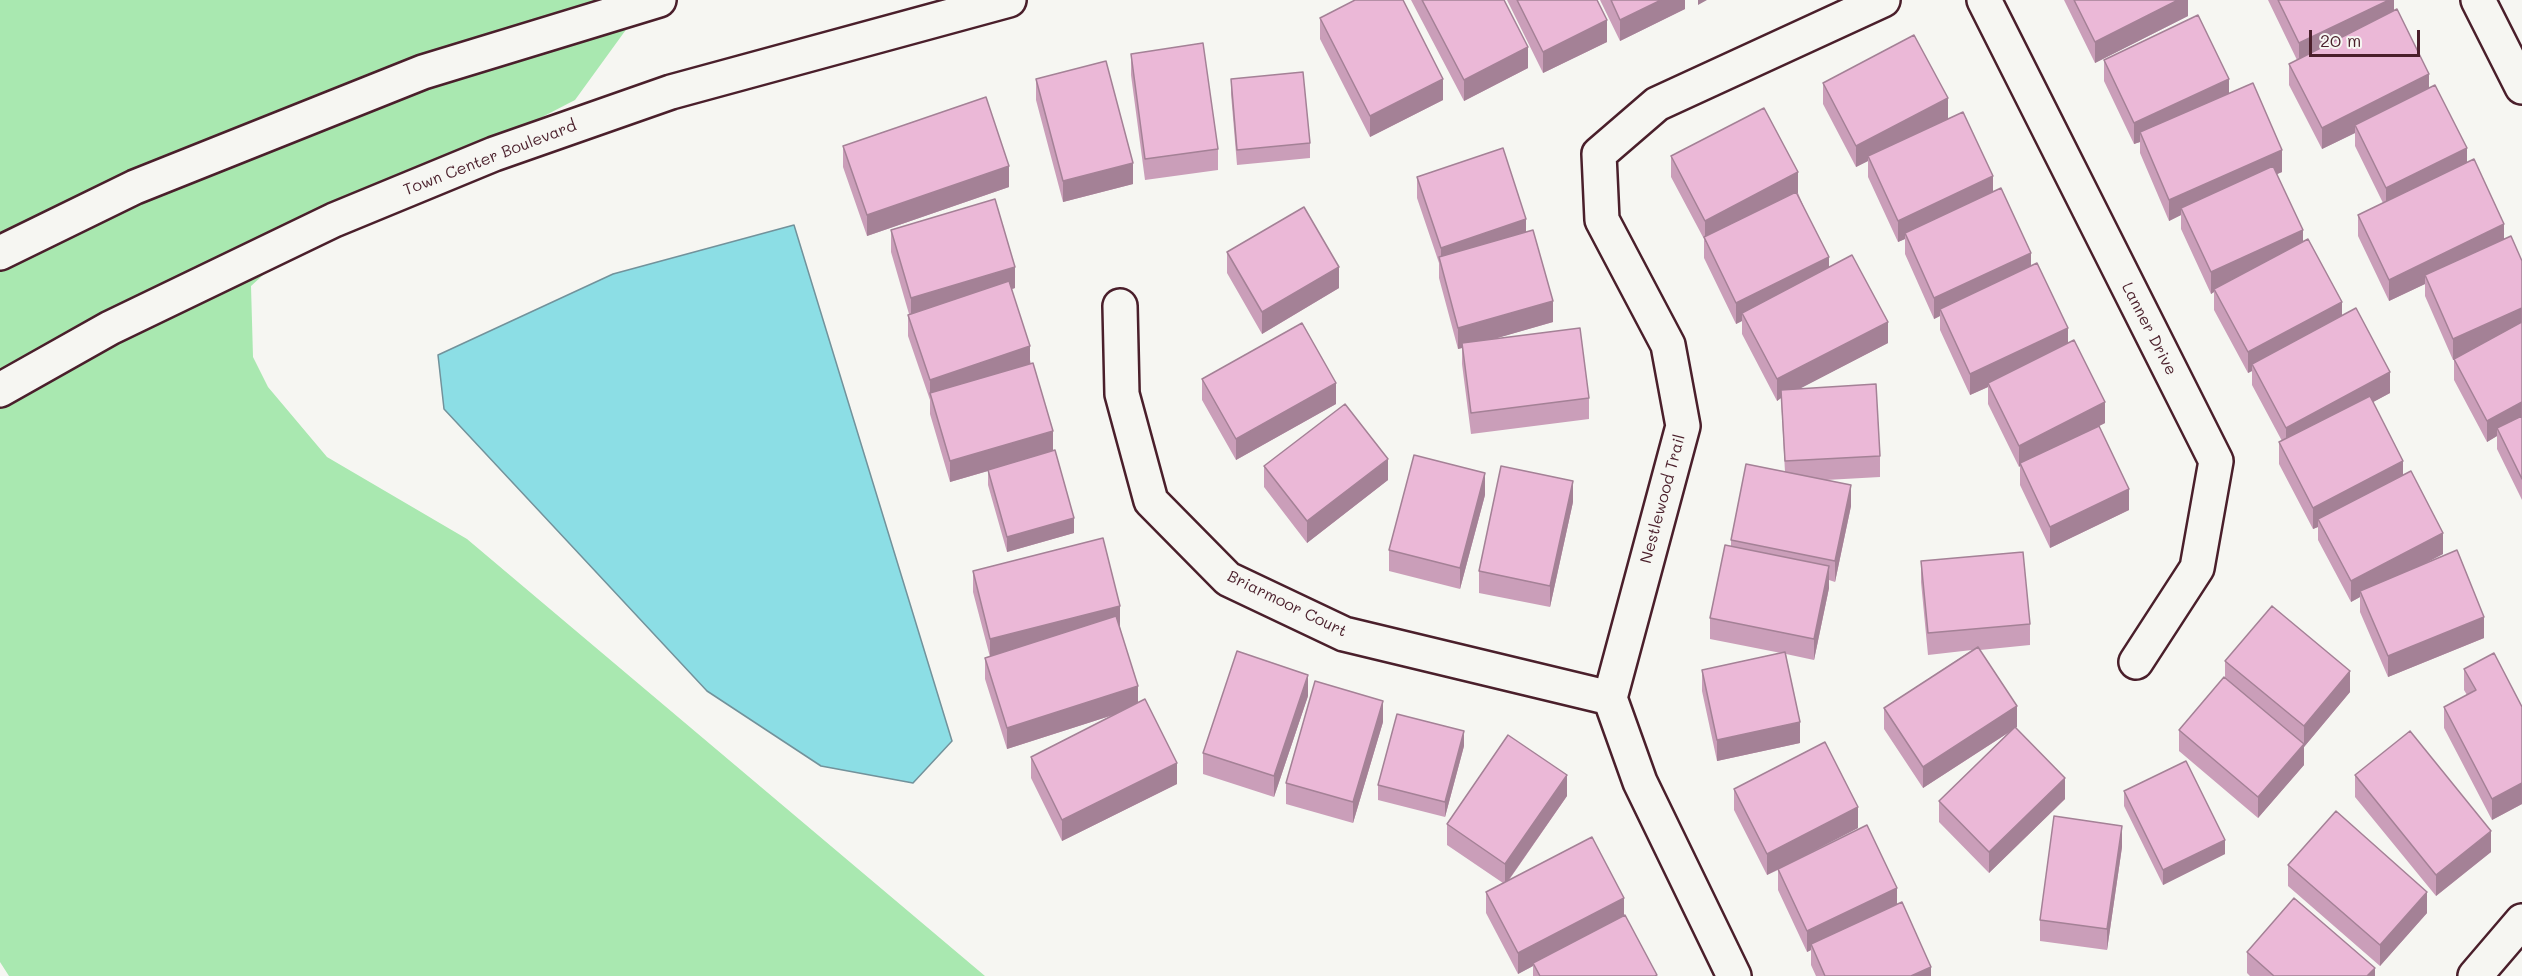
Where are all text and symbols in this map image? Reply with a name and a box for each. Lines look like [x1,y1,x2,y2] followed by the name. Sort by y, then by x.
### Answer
[2312,18,2423,56] scale bar
[2320,28,2361,52] text: 20 m
[401,116,579,200] street label: Town Center Boulevard
[2117,279,2181,379] street label: Lanner Drive
[1637,432,1689,566] street label: Nestlewood Trail
[1224,567,1350,641] street label: Briarmoor Court

